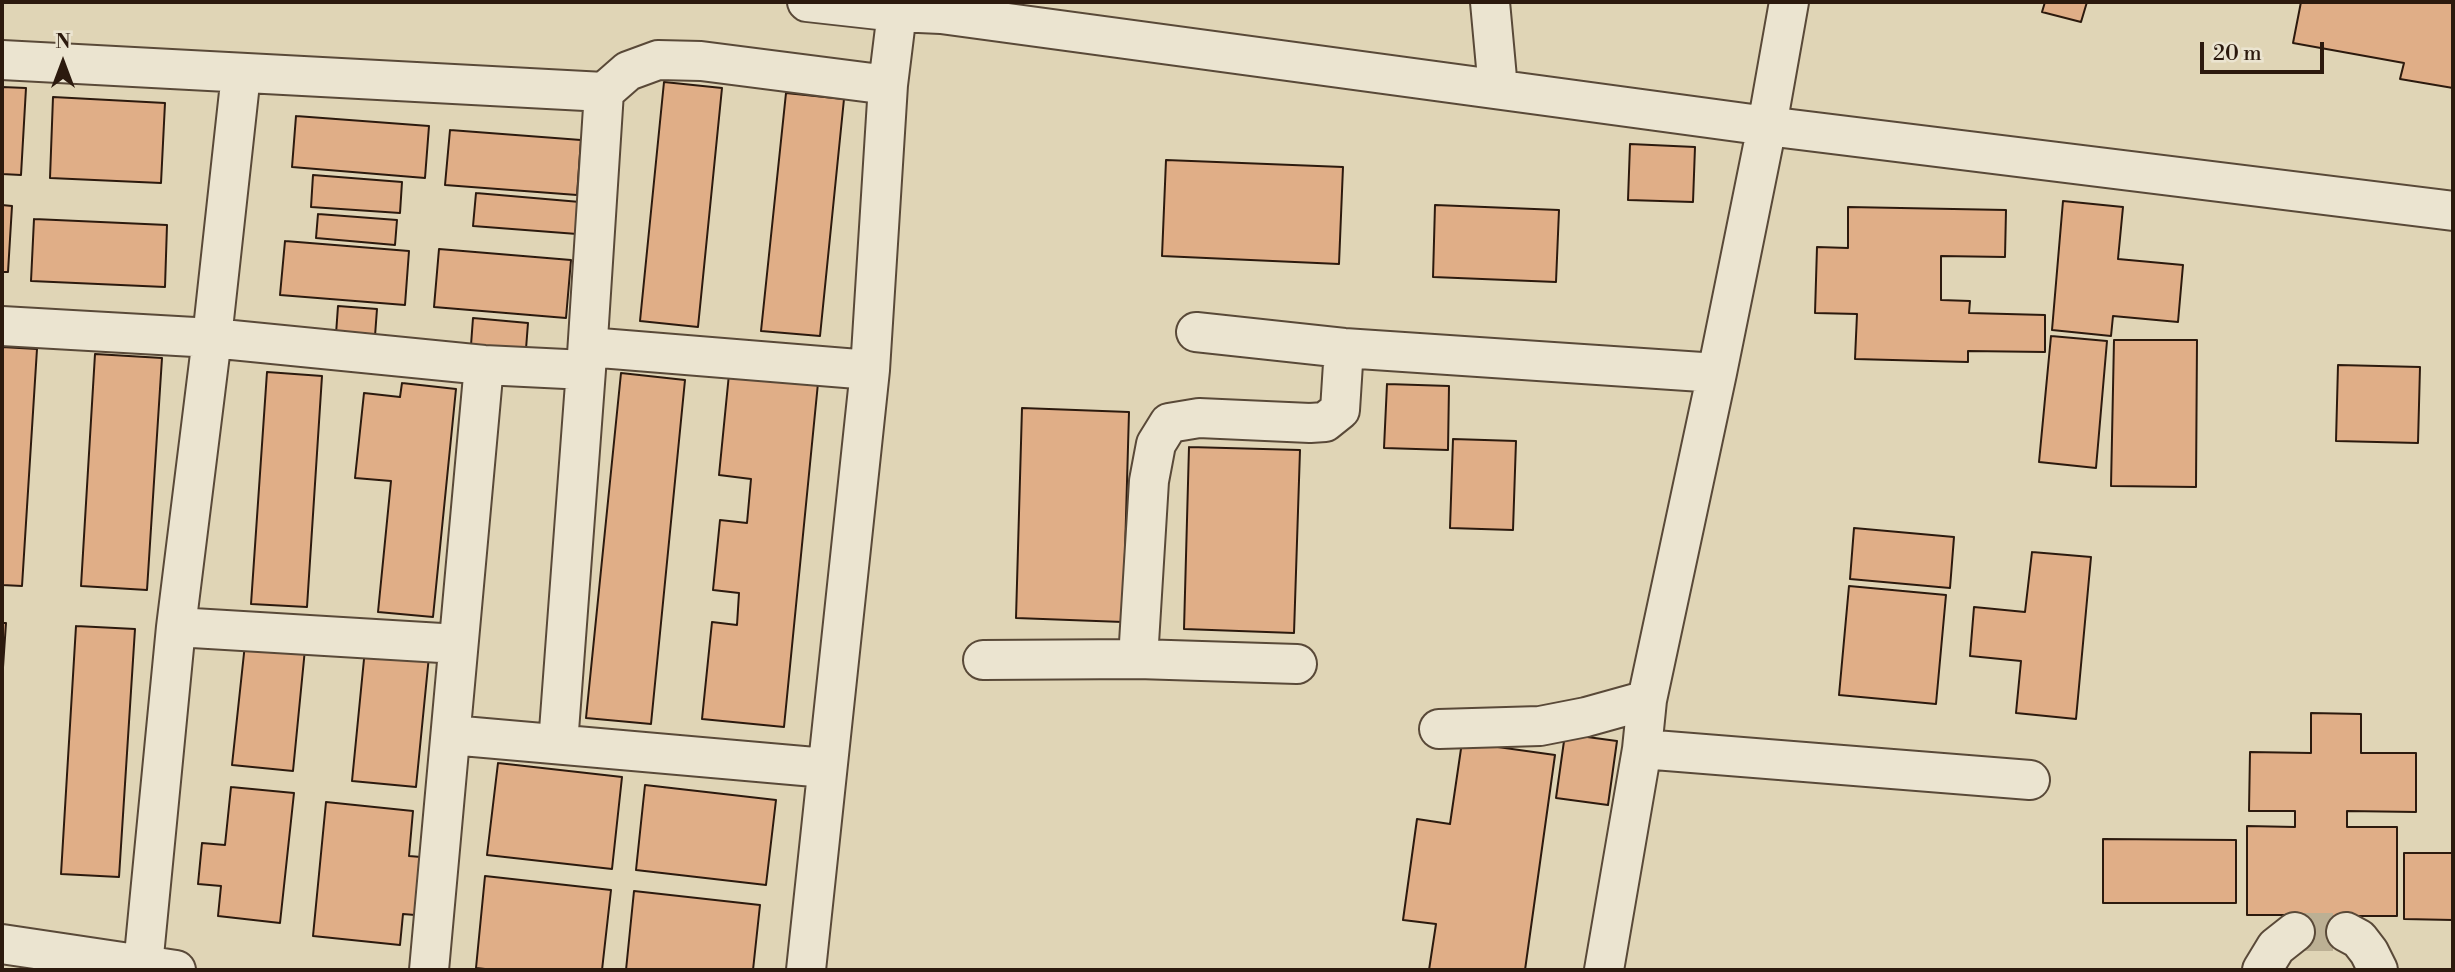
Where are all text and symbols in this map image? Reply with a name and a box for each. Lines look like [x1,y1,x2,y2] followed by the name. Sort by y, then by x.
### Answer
[28,28,98,98] north arrow
[2203,28,2327,72] scale bar
[55,30,71,54] text: N
[2213,41,2262,67] text: 20 m

